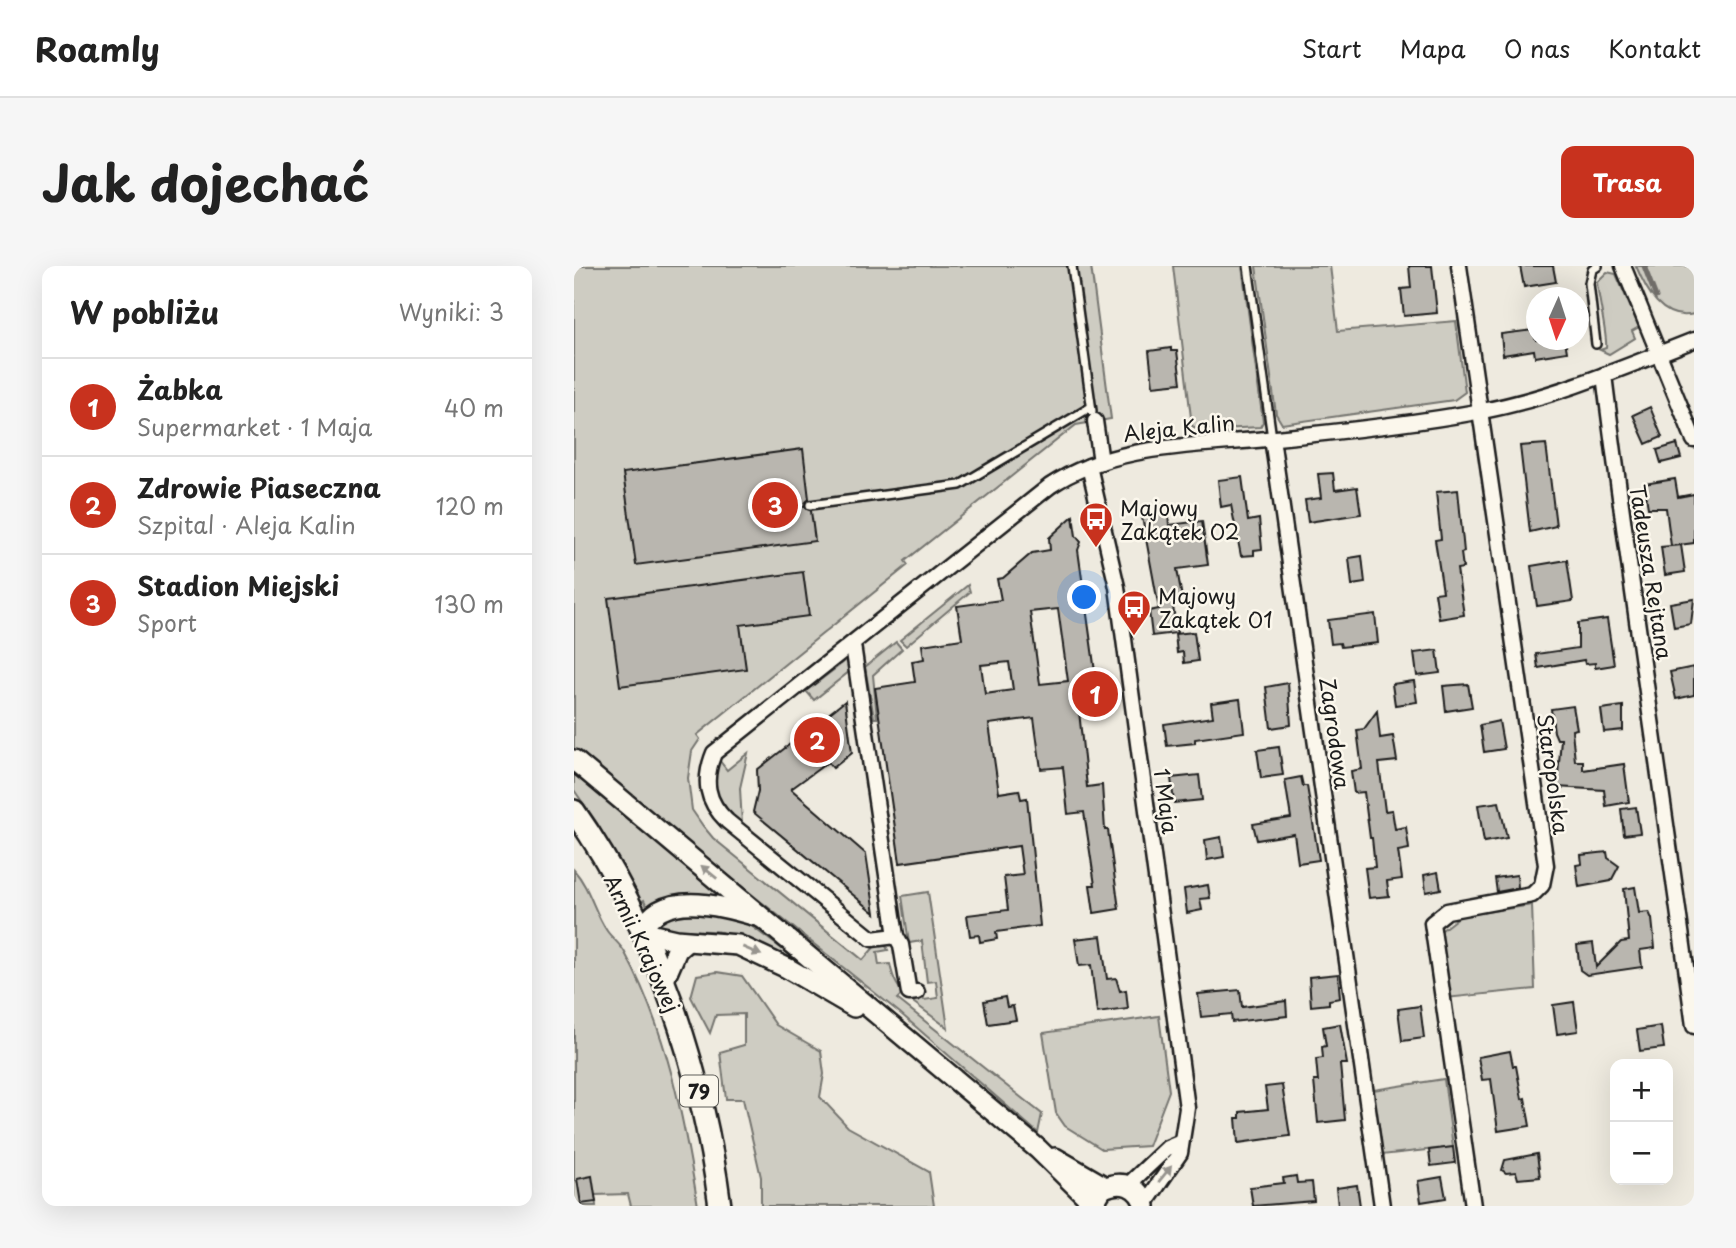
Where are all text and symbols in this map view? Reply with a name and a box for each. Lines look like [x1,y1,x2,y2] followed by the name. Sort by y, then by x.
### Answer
[35,23,160,73] text: Roamly
[1302,30,1362,66] text: Start
[1400,30,1466,66] text: Mapa
[1504,30,1570,66] text: O nas
[1608,30,1701,66] text: Kontakt
[42,145,369,219] text: Jak dojechać
[1561,146,1694,218] button: Trasa
[1526,287,1589,350] north arrow
[70,289,219,334] text: W pobliżu
[399,294,504,329] text: Wyniki: 3
[137,370,223,409] text: Żabka
[88,390,99,425] text: 1
[444,390,504,425] text: 40 m
[1122,405,1236,449] street label: Aleja Kalin
[137,409,372,444] text: Supermarket · 1 Maja
[137,468,381,507] text: Zdrowie Piaseczna
[752,479,798,531] pin: 3
[1622,482,1682,663] street label: Tadeusza Rejtana
[85,488,101,523] text: 2
[436,488,504,523] text: 120 m
[1120,491,1239,547] place label: Majowy Zakątek 02
[1077,500,1115,549] bus stop icon: Majowy Zakątek 02
[137,507,356,542] text: Szpital · Aleja Kalin
[137,566,339,605] text: Stadion Miejski
[1158,579,1273,635] place label: Majowy Zakątek 01
[1067,580,1101,614] your location
[85,586,101,621] text: 3
[434,586,504,621] text: 130 m
[1115,588,1153,637] bus stop icon: Majowy Zakątek 01
[137,605,197,640] text: Sport
[1072,668,1118,720] pin: 1
[1312,675,1360,791] street label: Zagrodowa
[1530,712,1578,836] street label: Staropolska
[794,714,840,766] pin: 2
[1147,766,1188,837] street label: 1 Maja
[701,864,719,879] one-way arrow
[597,869,689,1017] street label: Armii Krajowej
[742,946,763,957] one-way arrow
[1610,1059,1673,1185] map controls
[1610,1059,1673,1122] button: +
[680,1076,718,1106] road number: 79
[1610,1122,1673,1185] button: −
[1157,1166,1172,1183] one-way arrow

